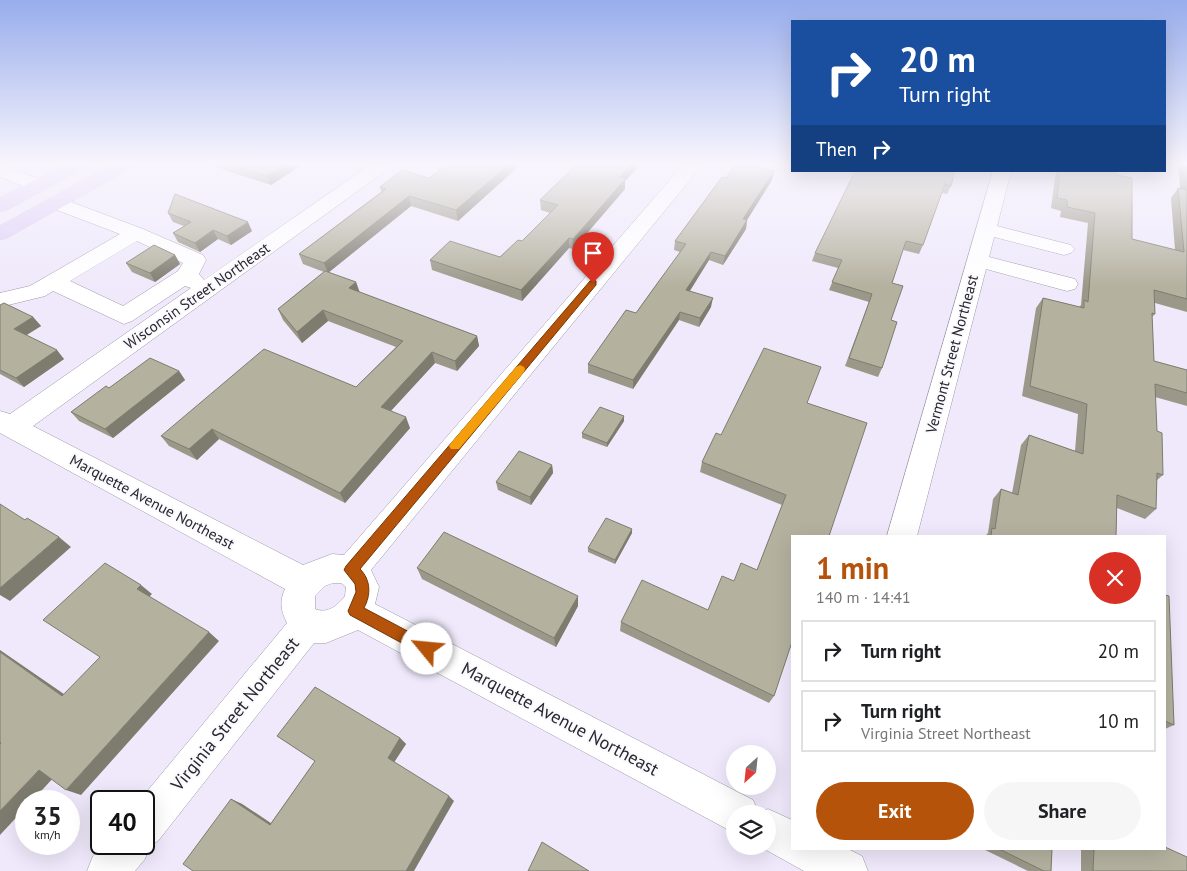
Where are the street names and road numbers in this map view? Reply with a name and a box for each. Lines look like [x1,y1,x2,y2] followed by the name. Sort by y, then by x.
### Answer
[120,238,273,353] street label: Wisconsin Street Northeast
[921,272,982,436] street label: Vermont Street Northeast
[67,450,238,553] street label: Marquette Avenue Northeast
[165,632,304,796] street label: Virginia Street Northeast
[458,657,663,780] street label: Marquette Avenue Northeast

